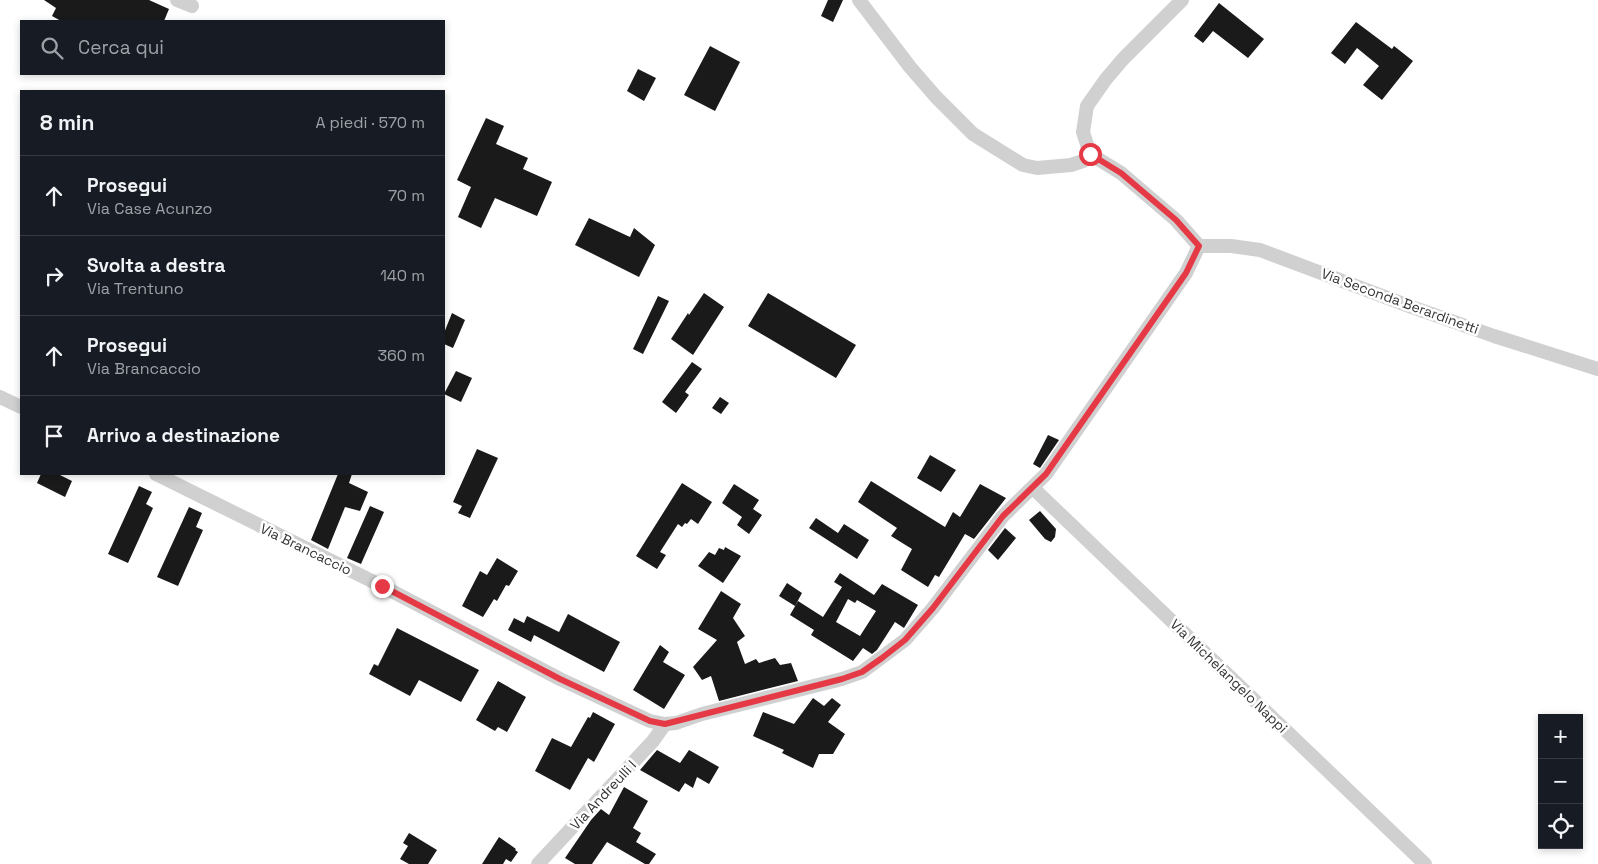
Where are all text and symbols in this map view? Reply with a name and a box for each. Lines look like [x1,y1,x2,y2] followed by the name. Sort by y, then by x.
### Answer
[20,20,445,75] search box
[38,34,66,62] icon: search
[78,35,164,60] text: Cerca qui
[40,109,94,136] text: 8 min
[315,112,425,133] text: A piedi · 570 m
[1079,143,1102,166] route start
[87,173,167,198] text: Prosegui
[40,182,68,210] icon: ahead
[388,185,425,206] text: 70 m
[87,198,213,219] text: Via Case Acunzo
[87,253,225,278] text: Svolta a destra
[40,262,68,290] icon: right
[1319,264,1481,338] street label: Via Seconda Berardinetti
[380,265,425,286] text: 140 m
[87,278,184,299] text: Via Trentuno
[87,333,167,358] text: Prosegui
[40,342,68,370] icon: ahead
[377,345,425,366] text: 360 m
[87,358,201,379] text: Via Brancaccio
[40,422,68,450] icon: arrive
[87,423,280,448] text: Arrivo a destinazione
[257,519,355,579] street label: Via Brancaccio
[371,575,394,598] route end
[1167,615,1291,737] street label: Via Michelangelo Nappi
[1538,714,1583,849] map controls
[1538,714,1583,759] button: +
[566,756,640,834] street label: Via Andreulli I
[1538,759,1583,804] button: −
[1538,804,1583,849] button: locate

